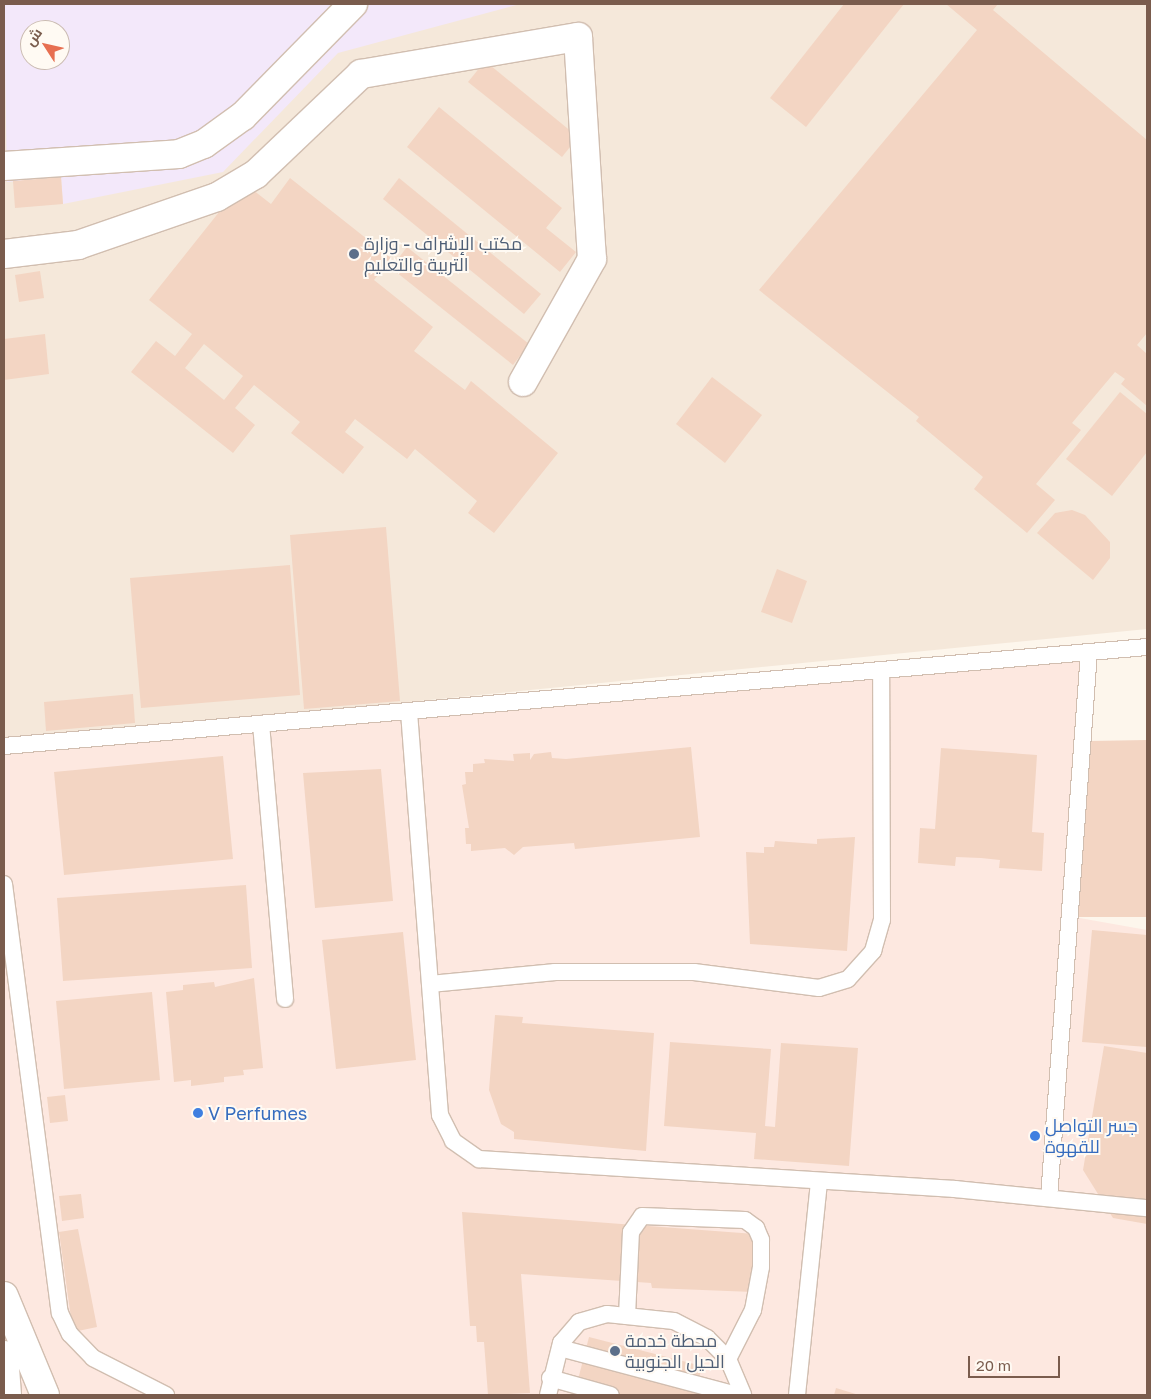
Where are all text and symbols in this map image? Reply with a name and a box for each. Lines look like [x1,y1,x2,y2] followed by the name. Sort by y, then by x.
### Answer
[20,20,70,70] north arrow
[21,24,45,49] text: ش
[364,233,522,276] place label: مكتب الإشراف - وزارة التربية والتعليم
[348,248,360,260] marker: مكتب الإشراف - وزارة التربية والتعليم
[208,1102,307,1124] place label: V Perfumes
[192,1107,204,1119] marker: V Perfumes
[1045,1115,1138,1158] place label: جسر التواصل للقهوة
[1029,1130,1041,1142] marker: جسر التواصل للقهوة
[625,1330,725,1372] place label: محطة خدمة الحيل الجنوبية
[609,1345,621,1357] marker: محطة خدمة الحيل الجنوبية
[971,1346,1064,1378] scale bar
[976,1356,1011,1374] text: 20 m

